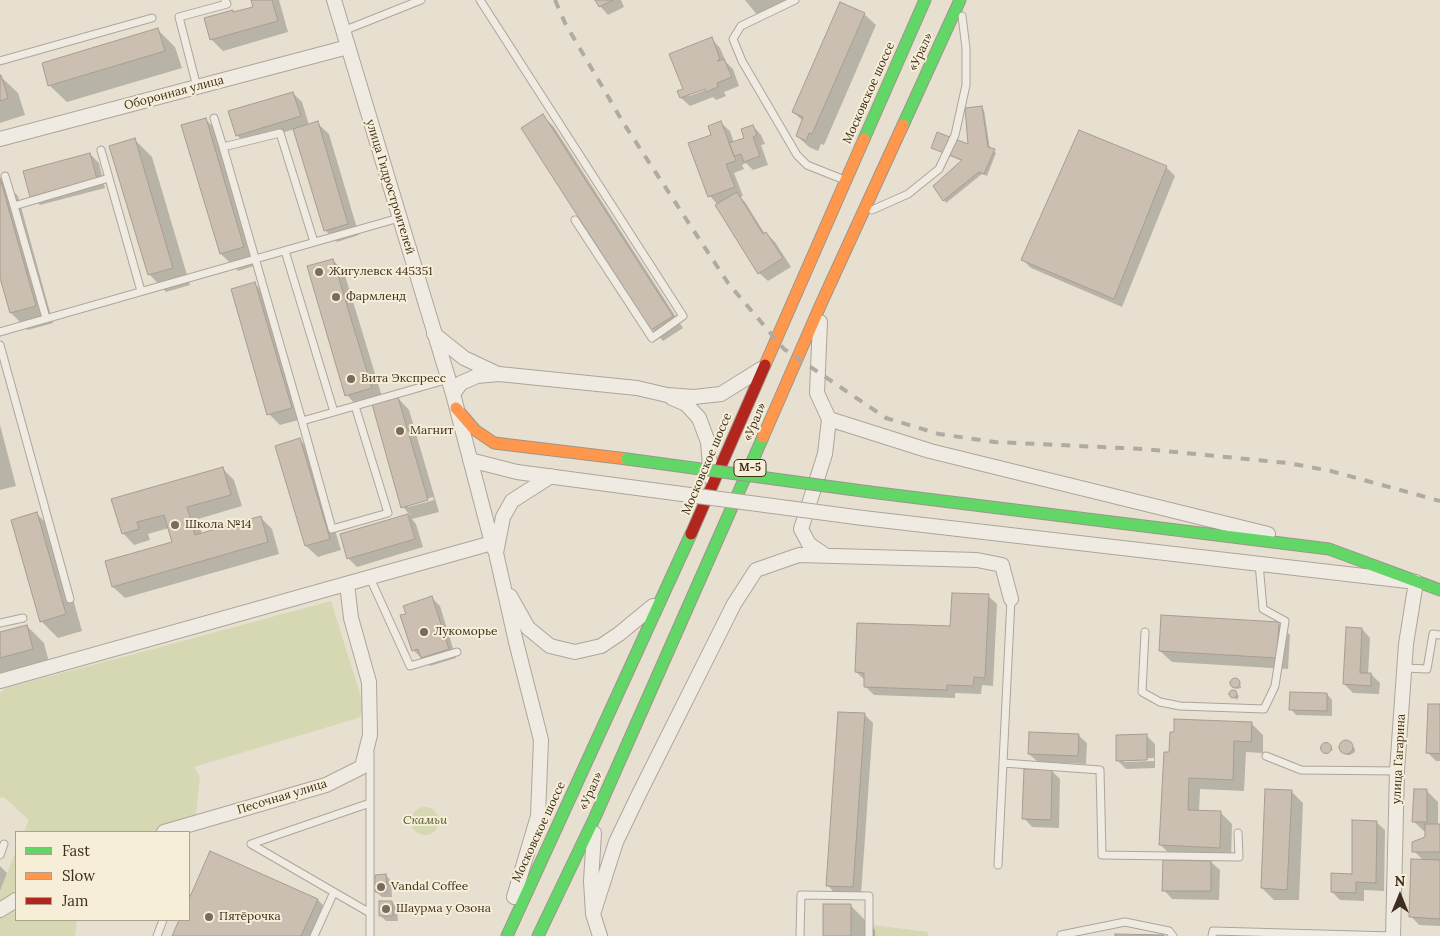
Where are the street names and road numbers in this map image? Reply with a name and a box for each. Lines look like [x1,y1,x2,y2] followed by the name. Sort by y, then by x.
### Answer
[906,31,936,73] street label: «Урал»
[840,40,898,146] street label: Московское шоссе
[123,73,225,113] street label: Оборонная улица
[363,118,417,256] street label: улица Гидростроителей
[740,401,770,443] street label: «Урал»
[679,411,735,517] street label: Московское шоссе
[734,459,766,476] road number: М-5
[1389,714,1409,804] street label: улица Гагарина
[576,770,606,812] street label: «Урал»
[235,776,329,818] street label: Песочная улица
[509,779,569,885] street label: Московское шоссе

